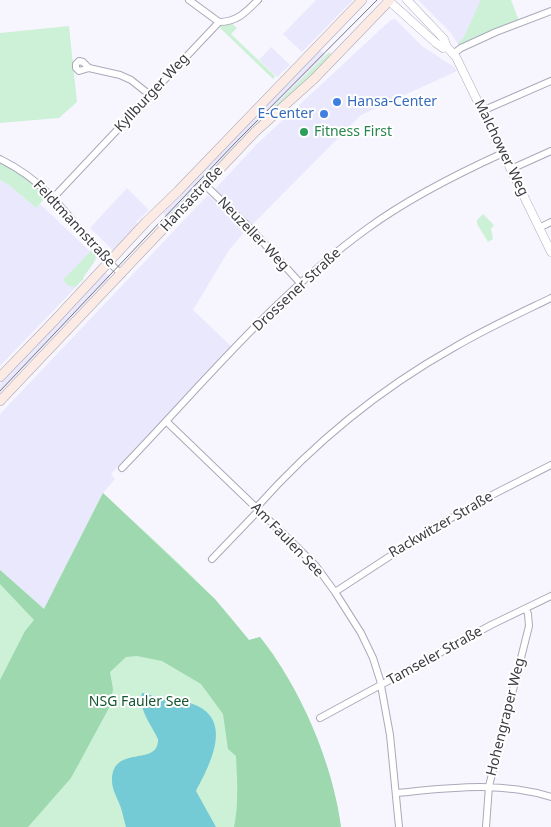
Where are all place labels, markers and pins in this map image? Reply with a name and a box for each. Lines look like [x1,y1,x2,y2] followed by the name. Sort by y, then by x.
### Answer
[347,94,437,110] place label: Hansa-Center
[331,96,343,108] marker: Hansa-Center
[258,106,314,122] place label: E-Center
[318,108,330,120] marker: E-Center
[314,124,392,140] place label: Fitness First
[298,126,310,138] marker: Fitness First

